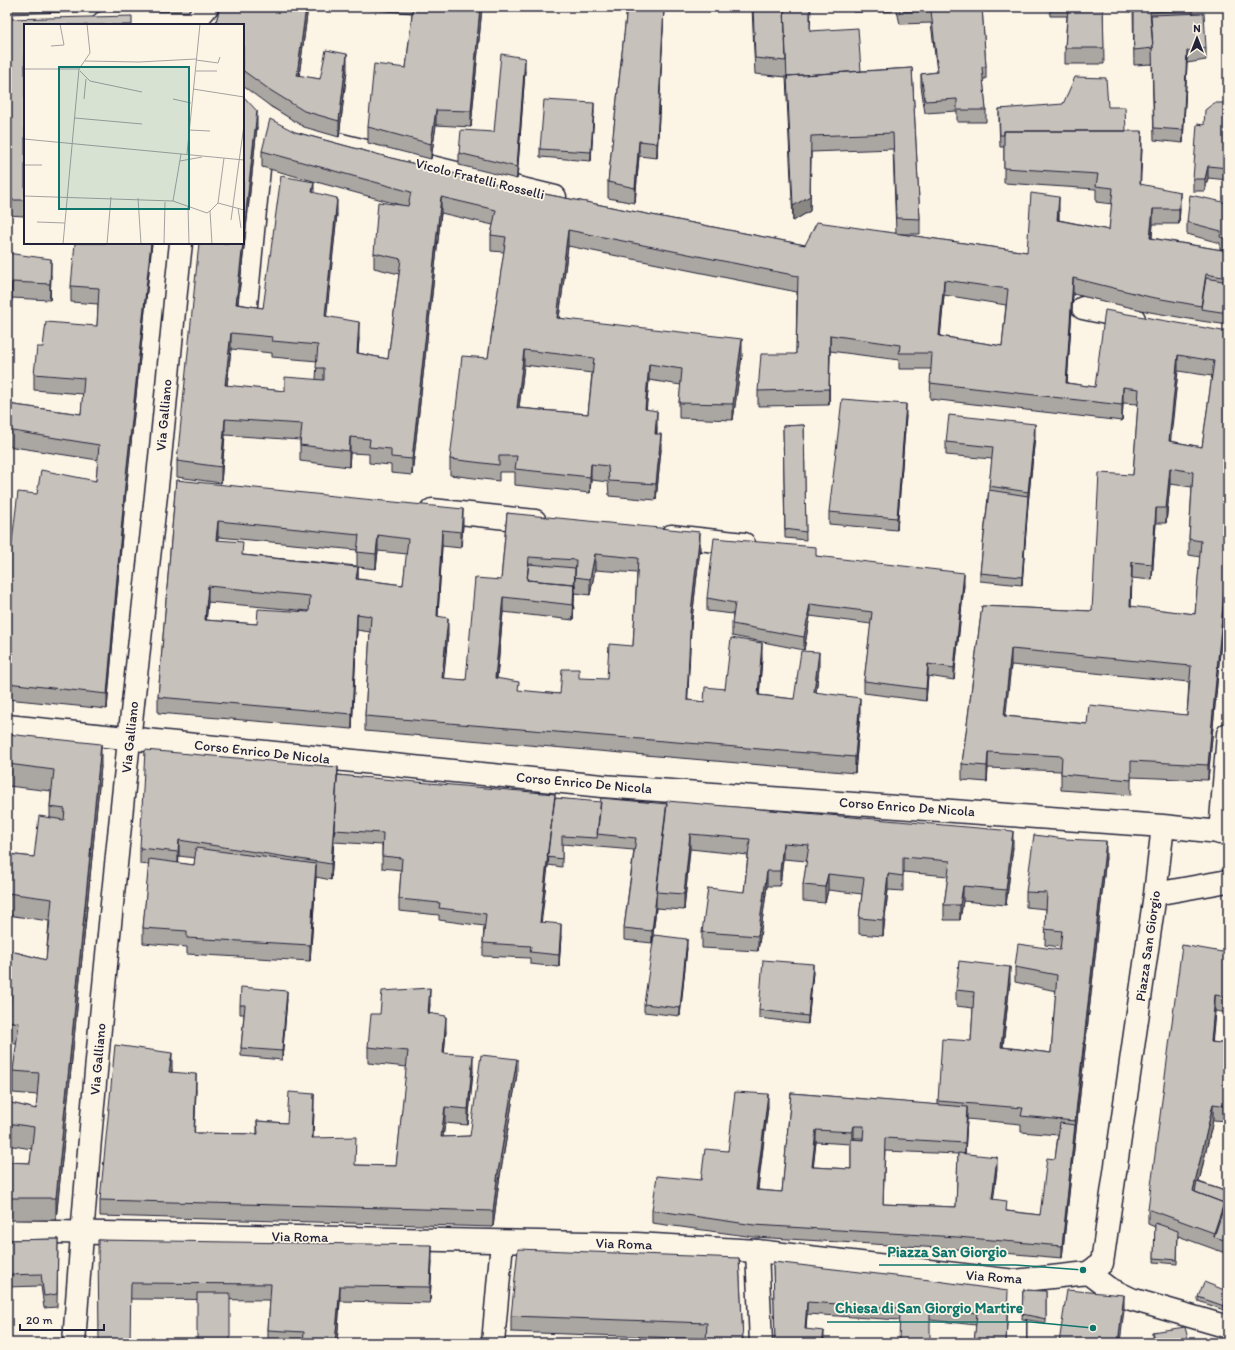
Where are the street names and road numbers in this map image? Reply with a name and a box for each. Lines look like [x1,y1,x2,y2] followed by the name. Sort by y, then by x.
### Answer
[414,155,546,203] street label: Vicolo Fratelli Rosselli
[152,378,176,452] street label: Via Galliano
[118,700,142,774] street label: Via Galliano
[193,736,331,768] street label: Corso Enrico De Nicola
[515,769,653,797] street label: Corso Enrico De Nicola
[838,794,976,820] street label: Corso Enrico De Nicola
[1132,889,1164,1003] street label: Piazza San Giorgio
[86,1022,110,1096] street label: Via Galliano
[271,1228,329,1246] street label: Via Roma
[595,1235,653,1254] street label: Via Roma
[965,1267,1024,1288] street label: Via Roma

